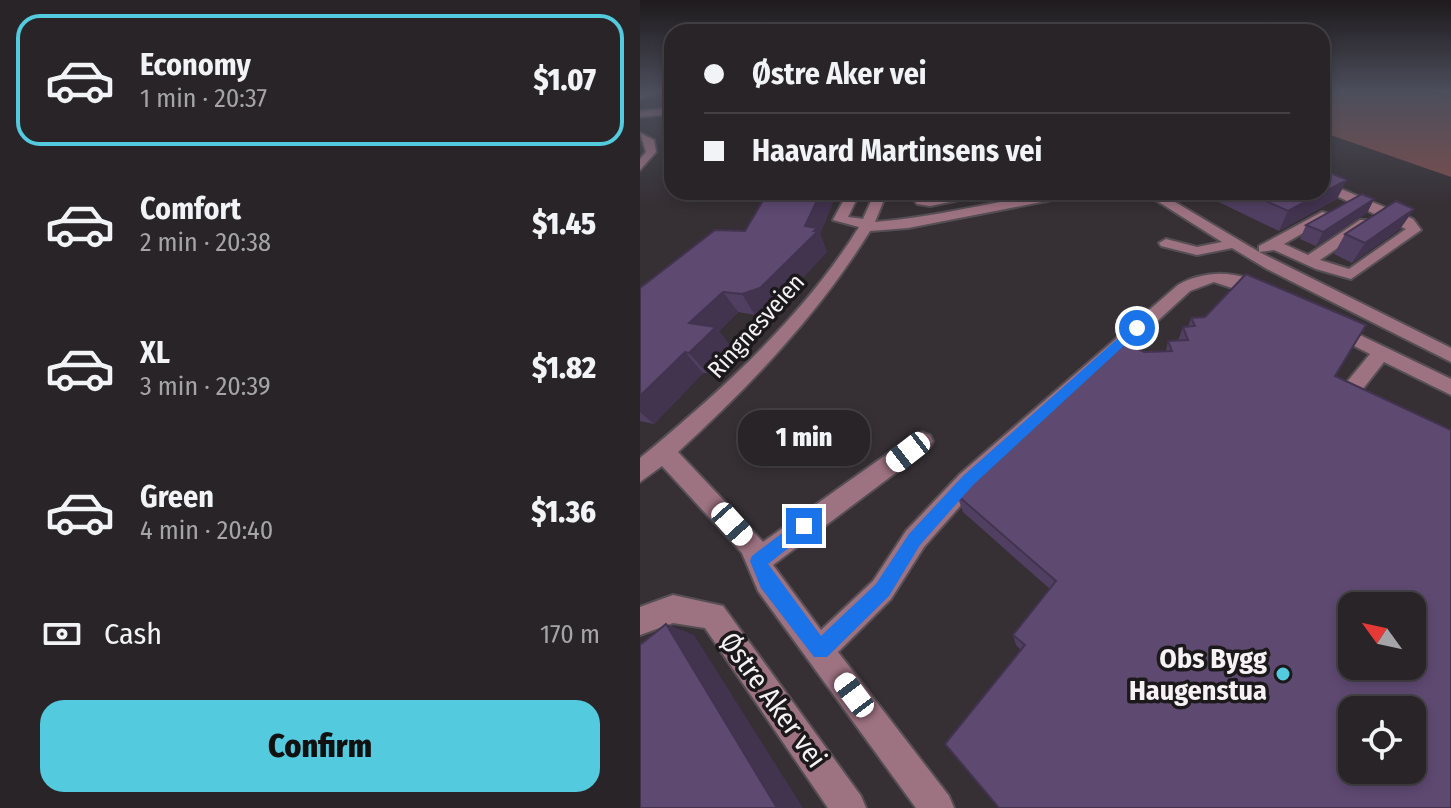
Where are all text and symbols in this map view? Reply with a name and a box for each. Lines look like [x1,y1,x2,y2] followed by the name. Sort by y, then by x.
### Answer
[44,44,116,116] icon: car
[140,47,251,83] text: Economy
[752,56,927,92] text: Østre Aker vei
[533,62,596,98] text: $1.07
[140,83,267,114] text: 1 min · 20:37
[752,133,1042,169] text: Haavard Martinsens vei
[44,188,116,260] icon: car
[140,191,241,227] text: Comfort
[532,206,596,242] text: $1.45
[140,227,271,258] text: 2 min · 20:38
[702,268,810,384] street label: Ringnesveien
[1119,310,1155,346] route start
[44,332,116,404] icon: car
[140,335,170,371] text: XL
[532,350,596,386] text: $1.82
[140,371,271,402] text: 3 min · 20:39
[738,410,870,466] callout: 1 min
[776,422,832,453] text: 1 min
[882,428,934,476] car
[44,476,116,548] icon: car
[140,479,214,515] text: Green
[531,494,596,530] text: $1.36
[707,498,757,550] car
[786,508,822,544] route end
[140,515,273,546] text: 4 min · 20:40
[1338,592,1426,680] north arrow
[1338,592,1426,784] map controls
[40,612,84,656] icon: cash
[104,616,162,652] text: Cash
[540,619,600,650] text: 170 m
[713,626,833,774] street label: Østre Aker vei
[1129,642,1267,707] place label: Obs Bygg Haugenstua
[1274,665,1292,683] marker: Obs Bygg Haugenstua
[830,669,878,721] car
[1338,696,1426,784] button: locate
[40,700,600,792] button: Confirm

